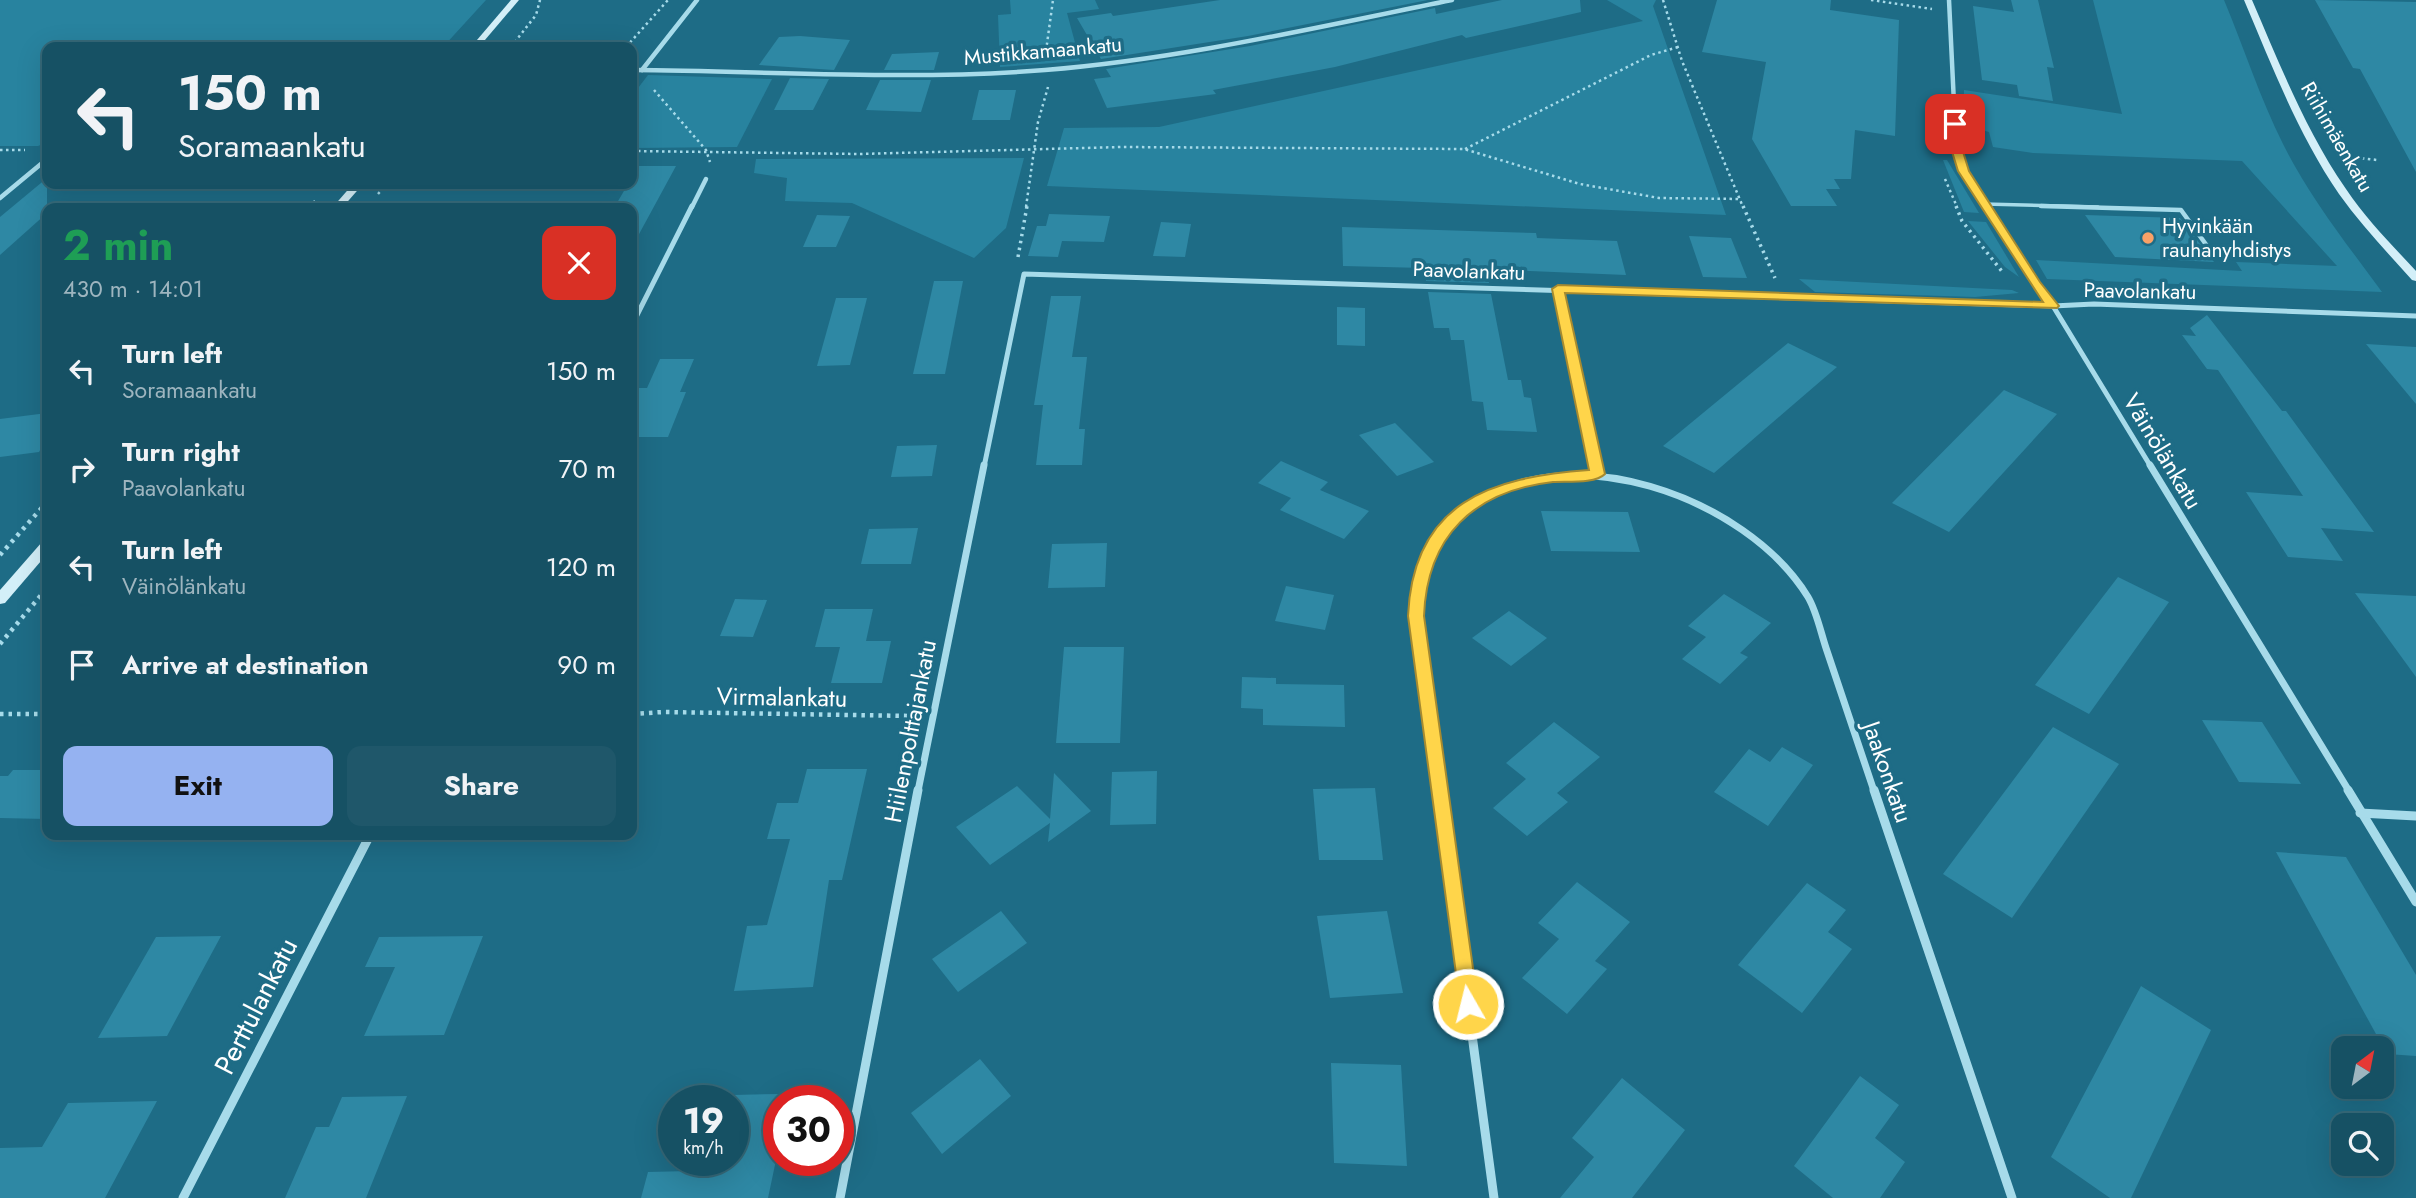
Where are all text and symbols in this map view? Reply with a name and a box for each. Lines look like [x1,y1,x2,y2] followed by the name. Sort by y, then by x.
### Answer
[963,29,1123,73] street label: Mustikkamaankatu
[178,58,322,128] text: 150 m
[63,70,154,161] icon: left
[2293,76,2381,198] street label: Riihimäenkatu
[1925,94,1985,154] pin
[1936,105,1974,143] icon: arrive
[178,123,366,169] text: Soramaankatu
[2162,211,2291,265] place label: Hyvinkään rauhanyhdistys
[63,215,173,276] text: 2 min
[542,226,616,300] button: close
[2140,230,2156,246] marker: Hyvinkään rauhanyhdistys
[1412,254,1526,288] street label: Paavolankatu
[63,272,203,306] text: 430 m · 14:01
[2083,275,2197,307] street label: Paavolankatu
[122,335,222,373] text: Turn left
[63,352,101,390] icon: left
[546,352,616,390] text: 150 m
[122,373,257,407] text: Soramaankatu
[2115,386,2211,516] street label: Väinölänkatu
[122,433,240,471] text: Turn right
[63,450,101,488] icon: right
[559,450,616,488] text: 70 m
[122,471,245,505] text: Paavolankatu
[122,531,222,569] text: Turn left
[63,548,101,586] icon: left
[546,548,616,586] text: 120 m
[122,569,246,603] text: Väinölänkatu
[875,636,945,826] street label: Hiilenpolttajankatu
[63,646,101,684] icon: arrive
[122,646,369,684] text: Arrive at destination
[557,646,616,684] text: 90 m
[716,678,848,716] street label: Virmalankatu
[1853,714,1922,827] street label: Jaakonkatu
[63,746,333,826] button: Exit
[347,746,616,826] button: Share
[204,931,308,1081] street label: Perttulankatu
[1431,967,1505,1041] position arrow
[2331,1036,2394,1099] north arrow
[2331,1036,2394,1176] map controls
[763,1085,854,1176] speed limit sign: 30
[683,1096,724,1146] text: 19
[2331,1113,2394,1176] button: search
[683,1135,724,1161] text: km/h

